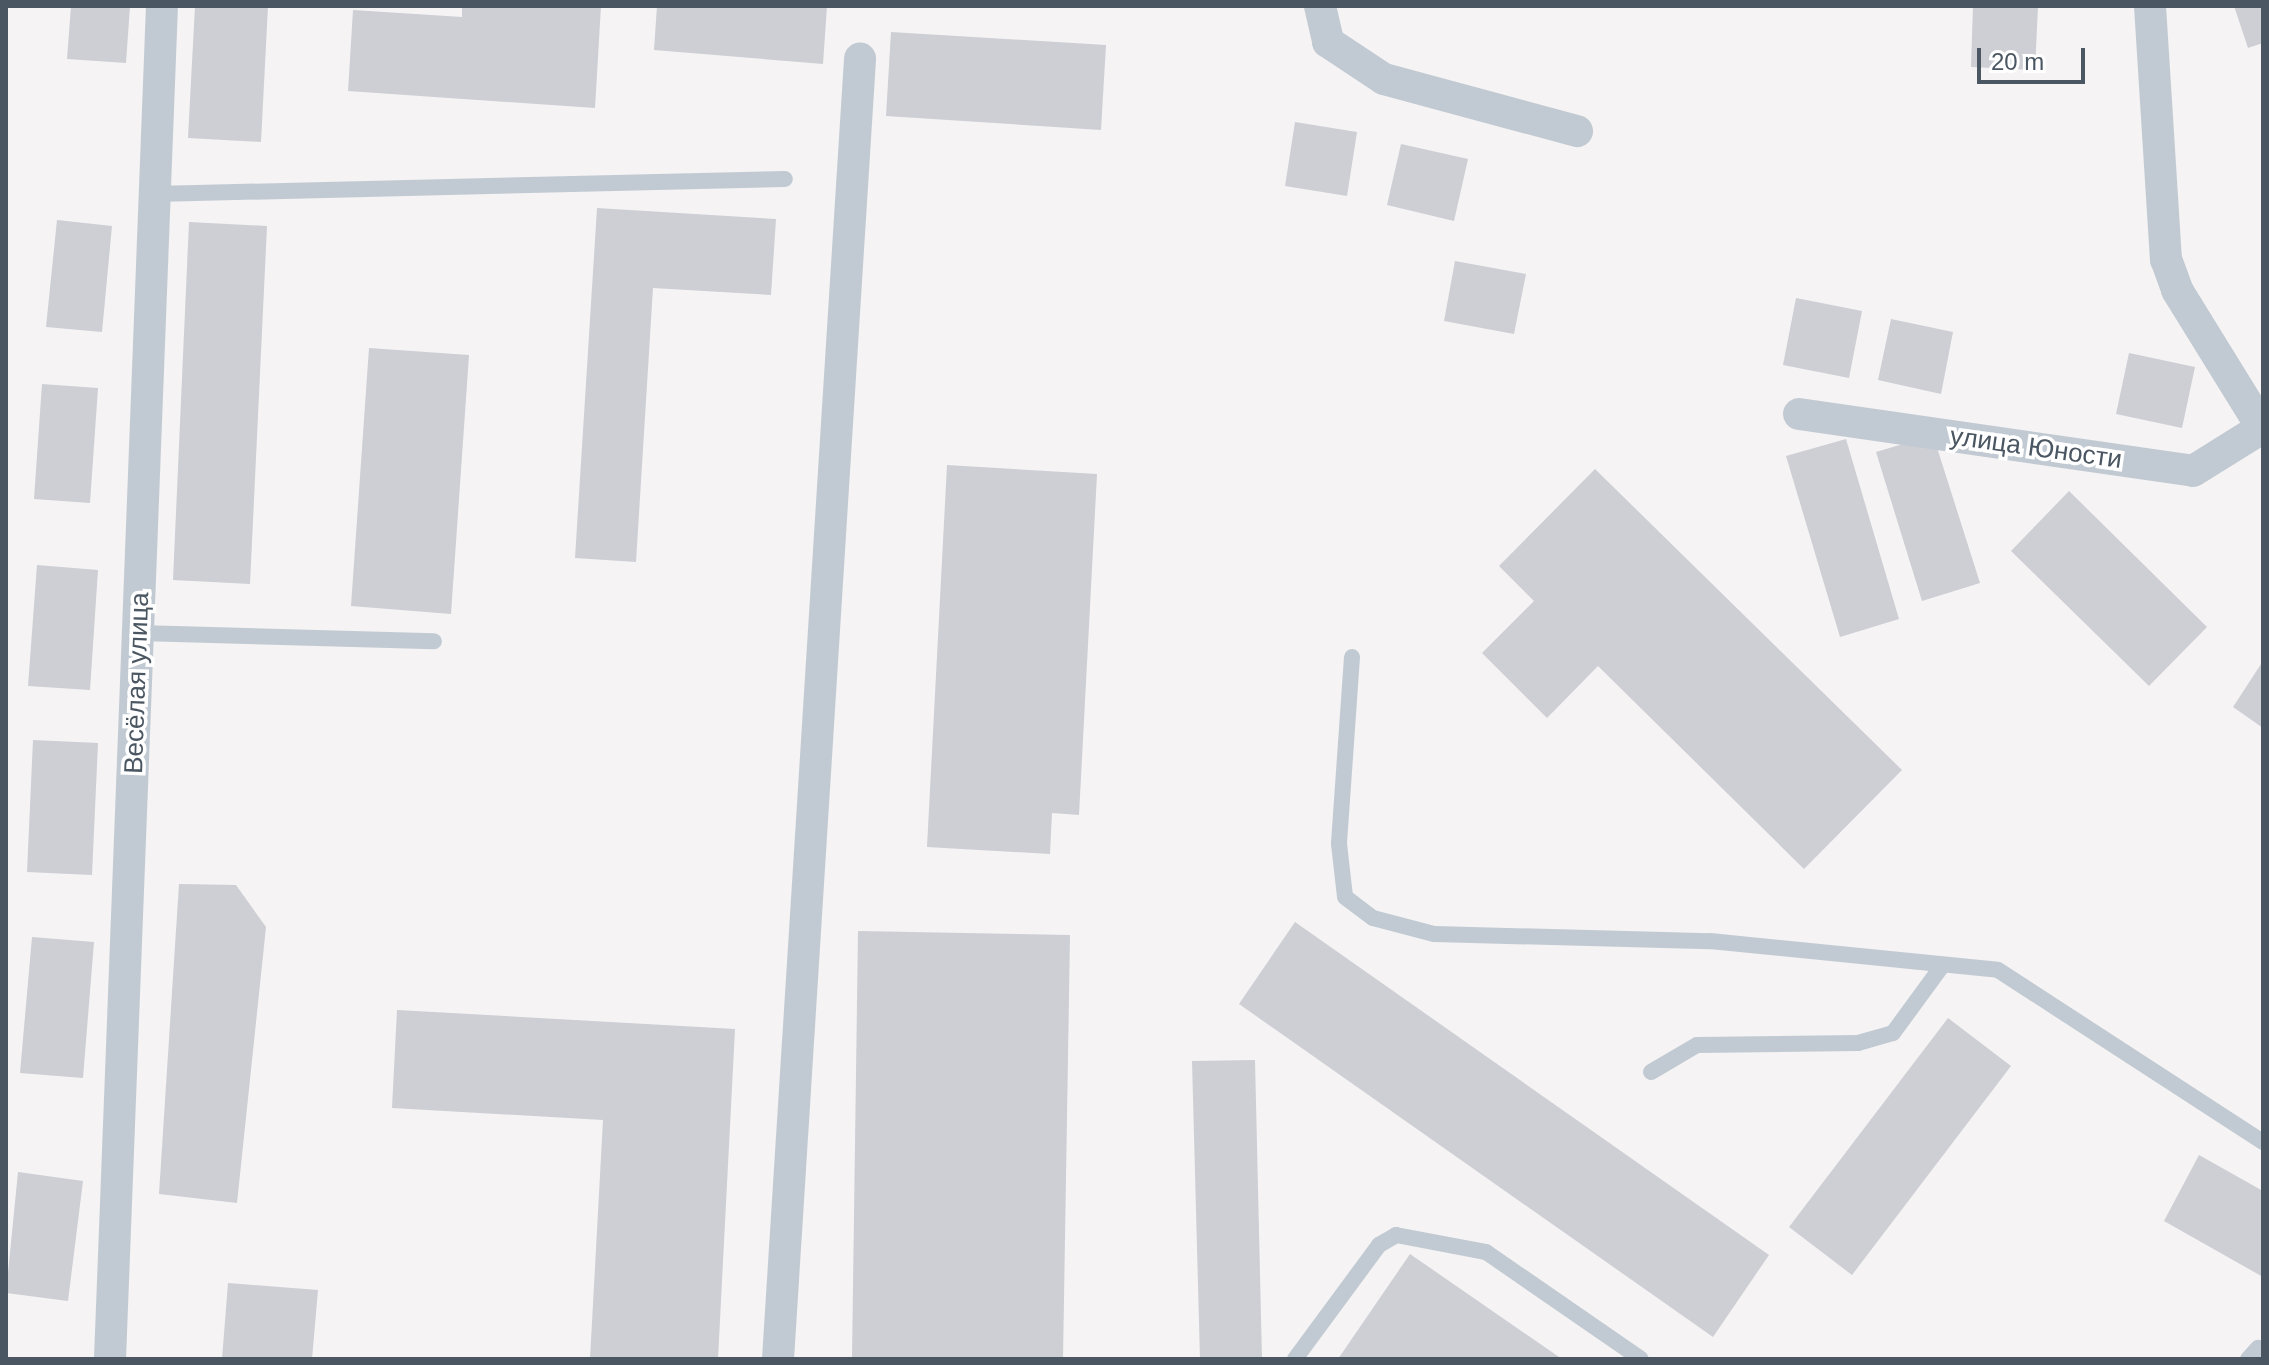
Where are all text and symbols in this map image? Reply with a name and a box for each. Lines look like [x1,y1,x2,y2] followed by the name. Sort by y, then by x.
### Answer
[1981,32,2089,82] scale bar
[1991,48,2044,75] text: 20 m
[1948,420,2124,476] street label: улица Юности
[118,592,156,774] street label: Весёлая улица

